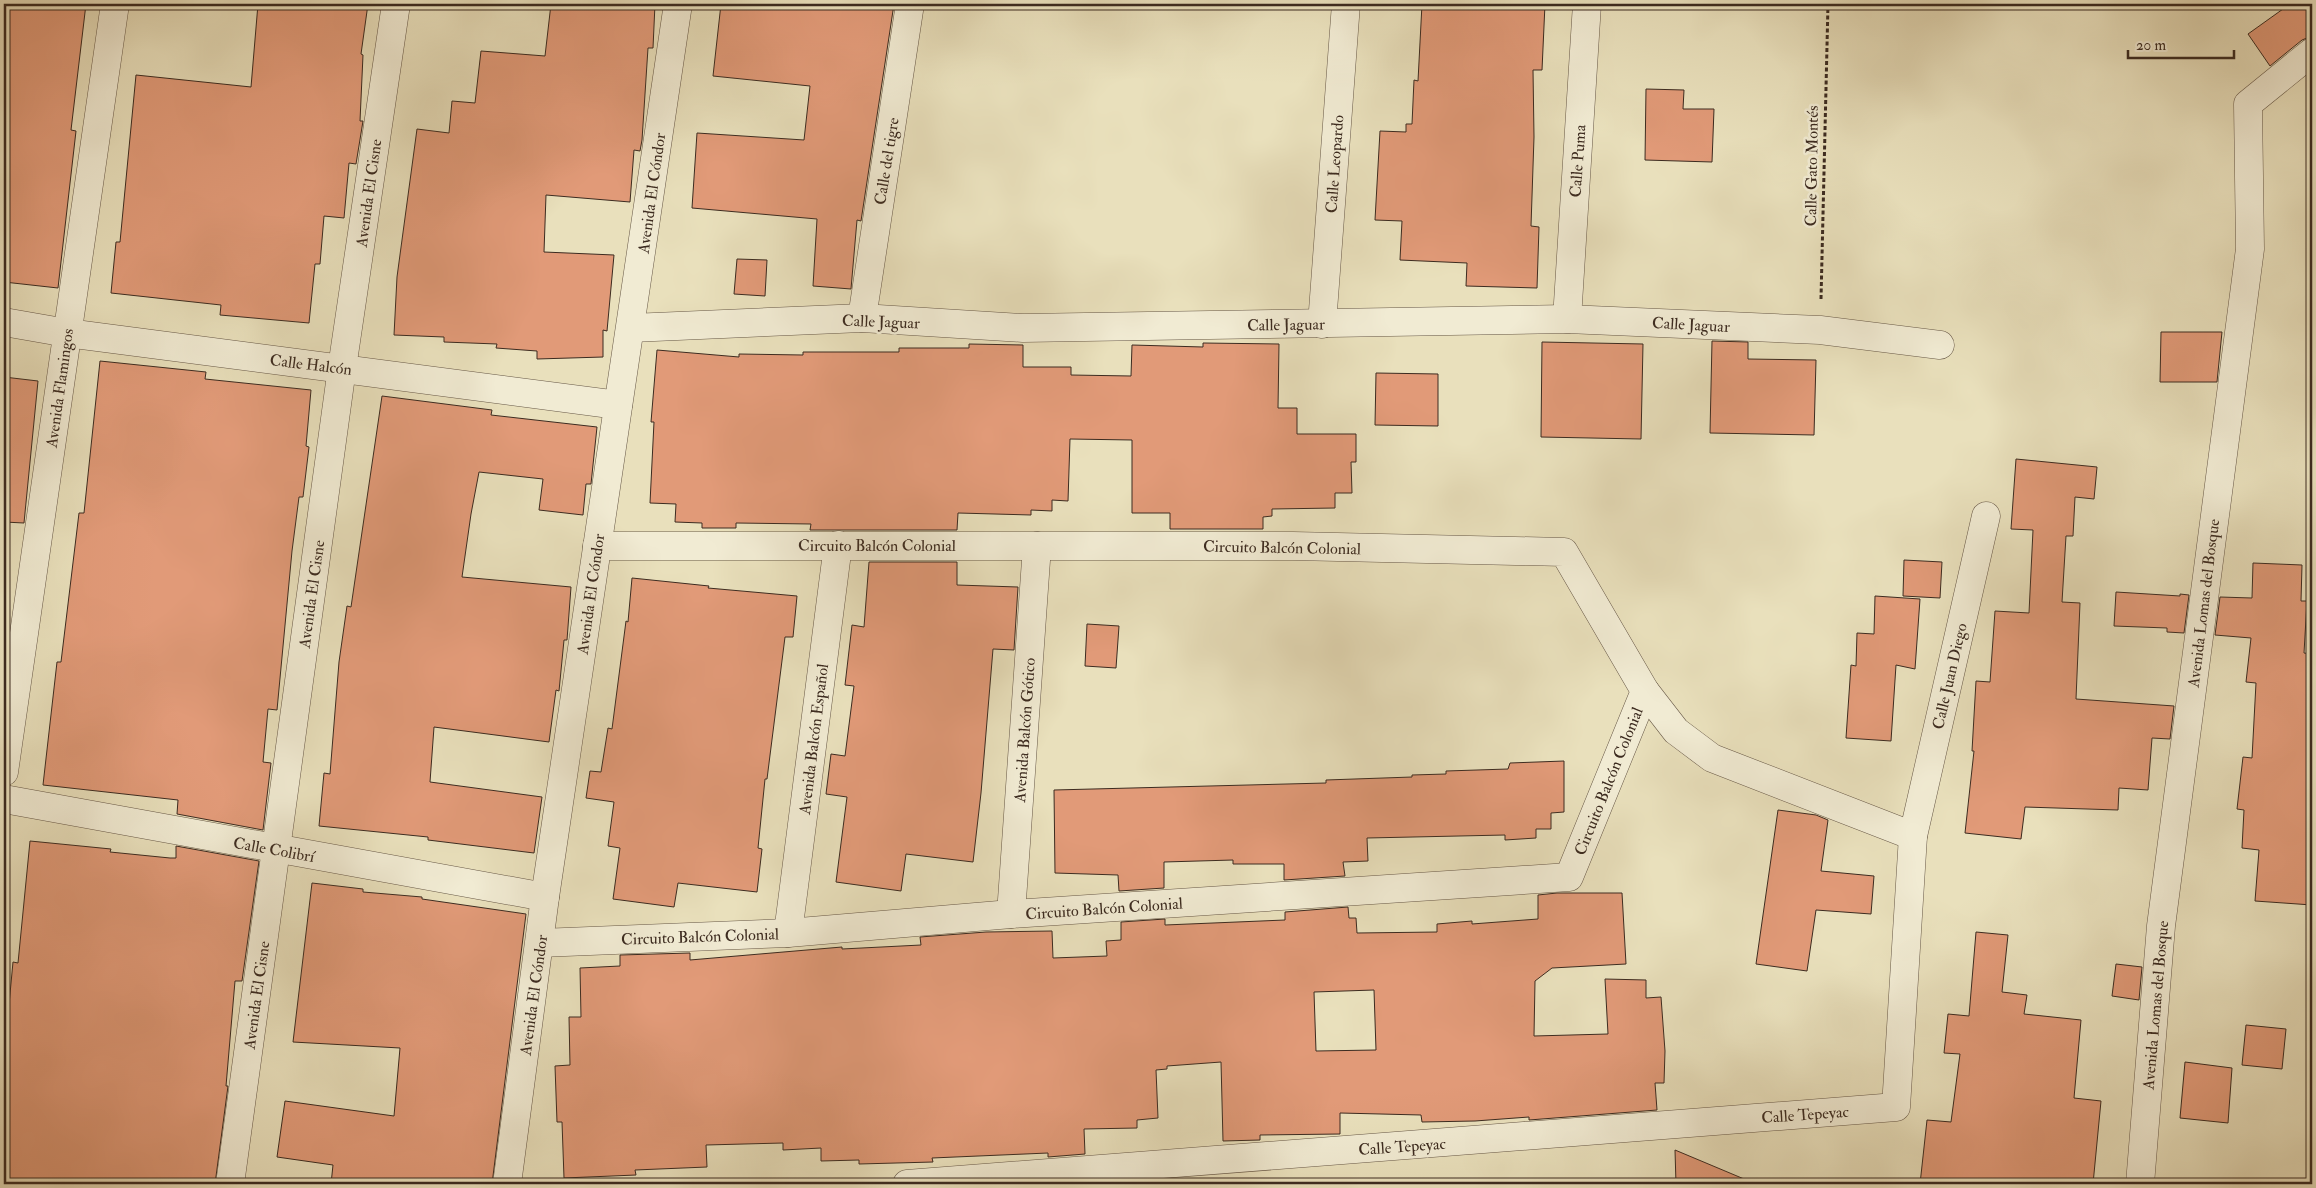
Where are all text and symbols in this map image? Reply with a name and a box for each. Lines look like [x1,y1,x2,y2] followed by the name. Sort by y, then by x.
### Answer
[2128,28,2235,60] scale bar
[2136,36,2166,55] text: 20 m
[1801,105,1823,227] street label: Calle Gato Montés
[1322,114,1349,214] street label: Calle Leopardo
[870,116,904,206] street label: Calle del tigre
[1565,124,1591,198] street label: Calle Puma
[633,131,670,256] street label: Avenida El Cóndor
[351,138,387,249] street label: Avenida El Cisne
[842,311,920,334] street label: Calle Jaguar
[1651,313,1730,338] street label: Calle Jaguar
[1247,314,1325,337] street label: Calle Jaguar
[42,327,78,450] street label: Avenida Flamingos
[269,350,353,380] street label: Calle Halcón
[2184,517,2224,690] street label: Avenida Lomas del Bosque
[572,532,609,657] street label: Avenida El Cóndor
[798,536,956,556] street label: Circuito Balcón Colonial
[1203,537,1361,559] street label: Circuito Balcón Colonial
[294,539,330,650] street label: Avenida El Cisne
[1928,621,1973,732] street label: Calle Juan Diego
[1010,657,1040,804] street label: Avenida Balcón Gótico
[795,663,834,817] street label: Avenida Balcón Español
[1570,704,1648,858] street label: Circuito Balcón Colonial
[232,833,318,867] street label: Calle Colibrí
[1025,894,1184,924] street label: Circuito Balcón Colonial
[2139,919,2173,1091] street label: Avenida Lomas del Bosque
[621,924,779,950] street label: Circuito Balcón Colonial
[515,933,552,1058] street label: Avenida El Cóndor
[239,940,275,1051] street label: Avenida El Cisne
[1761,1102,1850,1129] street label: Calle Tepeyac
[1358,1134,1447,1161] street label: Calle Tepeyac

